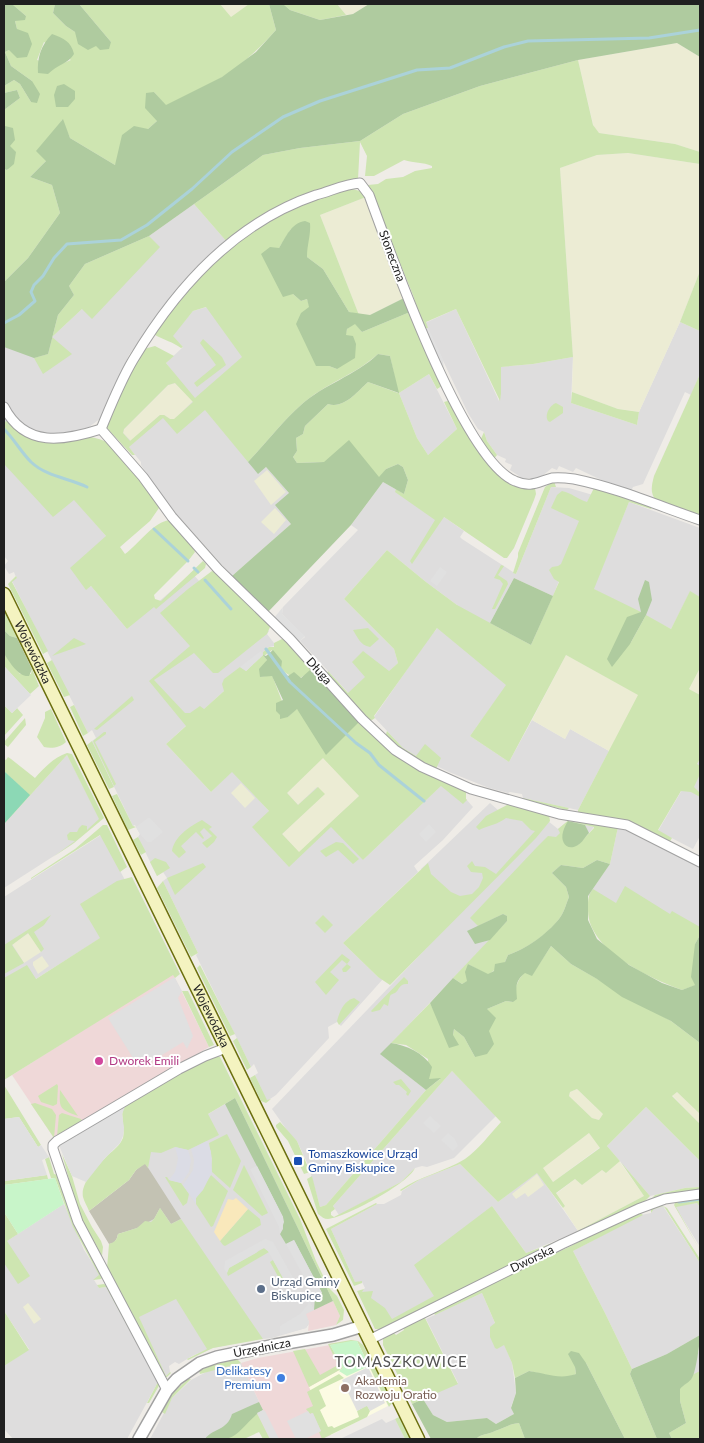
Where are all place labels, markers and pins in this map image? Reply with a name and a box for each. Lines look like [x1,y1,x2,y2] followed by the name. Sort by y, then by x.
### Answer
[109,1053,179,1068] place label: Dworek Emili
[93,1055,105,1067] marker: Dworek Emili
[308,1146,418,1175] place label: Tomaszkowice Urząd Gminy Biskupice
[292,1155,304,1167] marker: Tomaszkowice Urząd Gminy Biskupice
[271,1274,340,1303] place label: Urząd Gminy Biskupice
[255,1283,267,1295] marker: Urząd Gminy Biskupice
[216,1363,272,1392] place label: Delikatesy Premium
[275,1372,287,1384] marker: Delikatesy Premium
[355,1373,437,1402] place label: Akademia Rozwoju Oratio
[339,1382,351,1394] marker: Akademia Rozwoju Oratio

